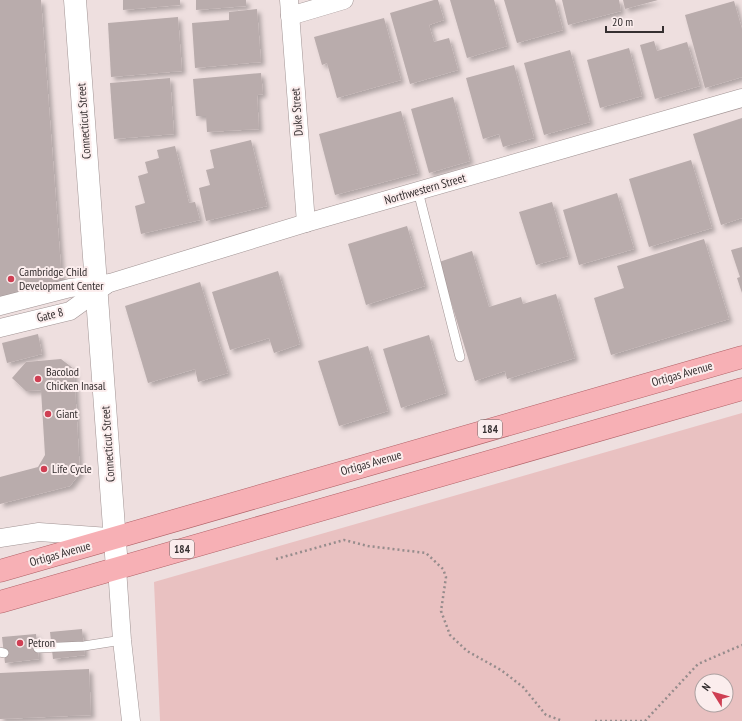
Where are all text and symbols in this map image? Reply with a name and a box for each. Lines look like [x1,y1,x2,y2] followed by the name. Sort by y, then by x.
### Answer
[606,8,663,34] scale bar
[612,14,633,29] text: 20 m
[73,82,94,160] street label: Connecticut Street
[287,87,306,137] street label: Duke Street
[382,170,468,207] street label: Northwestern Street
[19,264,104,293] place label: Cambridge Child Development Center
[6,274,16,284] marker: Cambridge Child Development Center
[35,304,65,325] street label: Gate 8
[650,358,714,389] street label: Ortigas Avenue
[46,364,106,393] place label: Bacolod Chicken Inasal
[33,374,43,384] marker: Bacolod Chicken Inasal
[97,405,118,483] street label: Connecticut Street
[56,406,79,421] place label: Giant
[43,409,53,419] marker: Giant
[478,420,502,438] road number: 184
[339,447,403,478] street label: Ortigas Avenue
[52,461,92,476] place label: Life Cycle
[39,464,49,474] marker: Life Cycle
[28,538,92,569] street label: Ortigas Avenue
[170,540,194,558] road number: 184
[28,635,55,650] place label: Petron
[15,638,25,648] marker: Petron
[694,673,734,713] north arrow
[699,680,713,694] text: N

